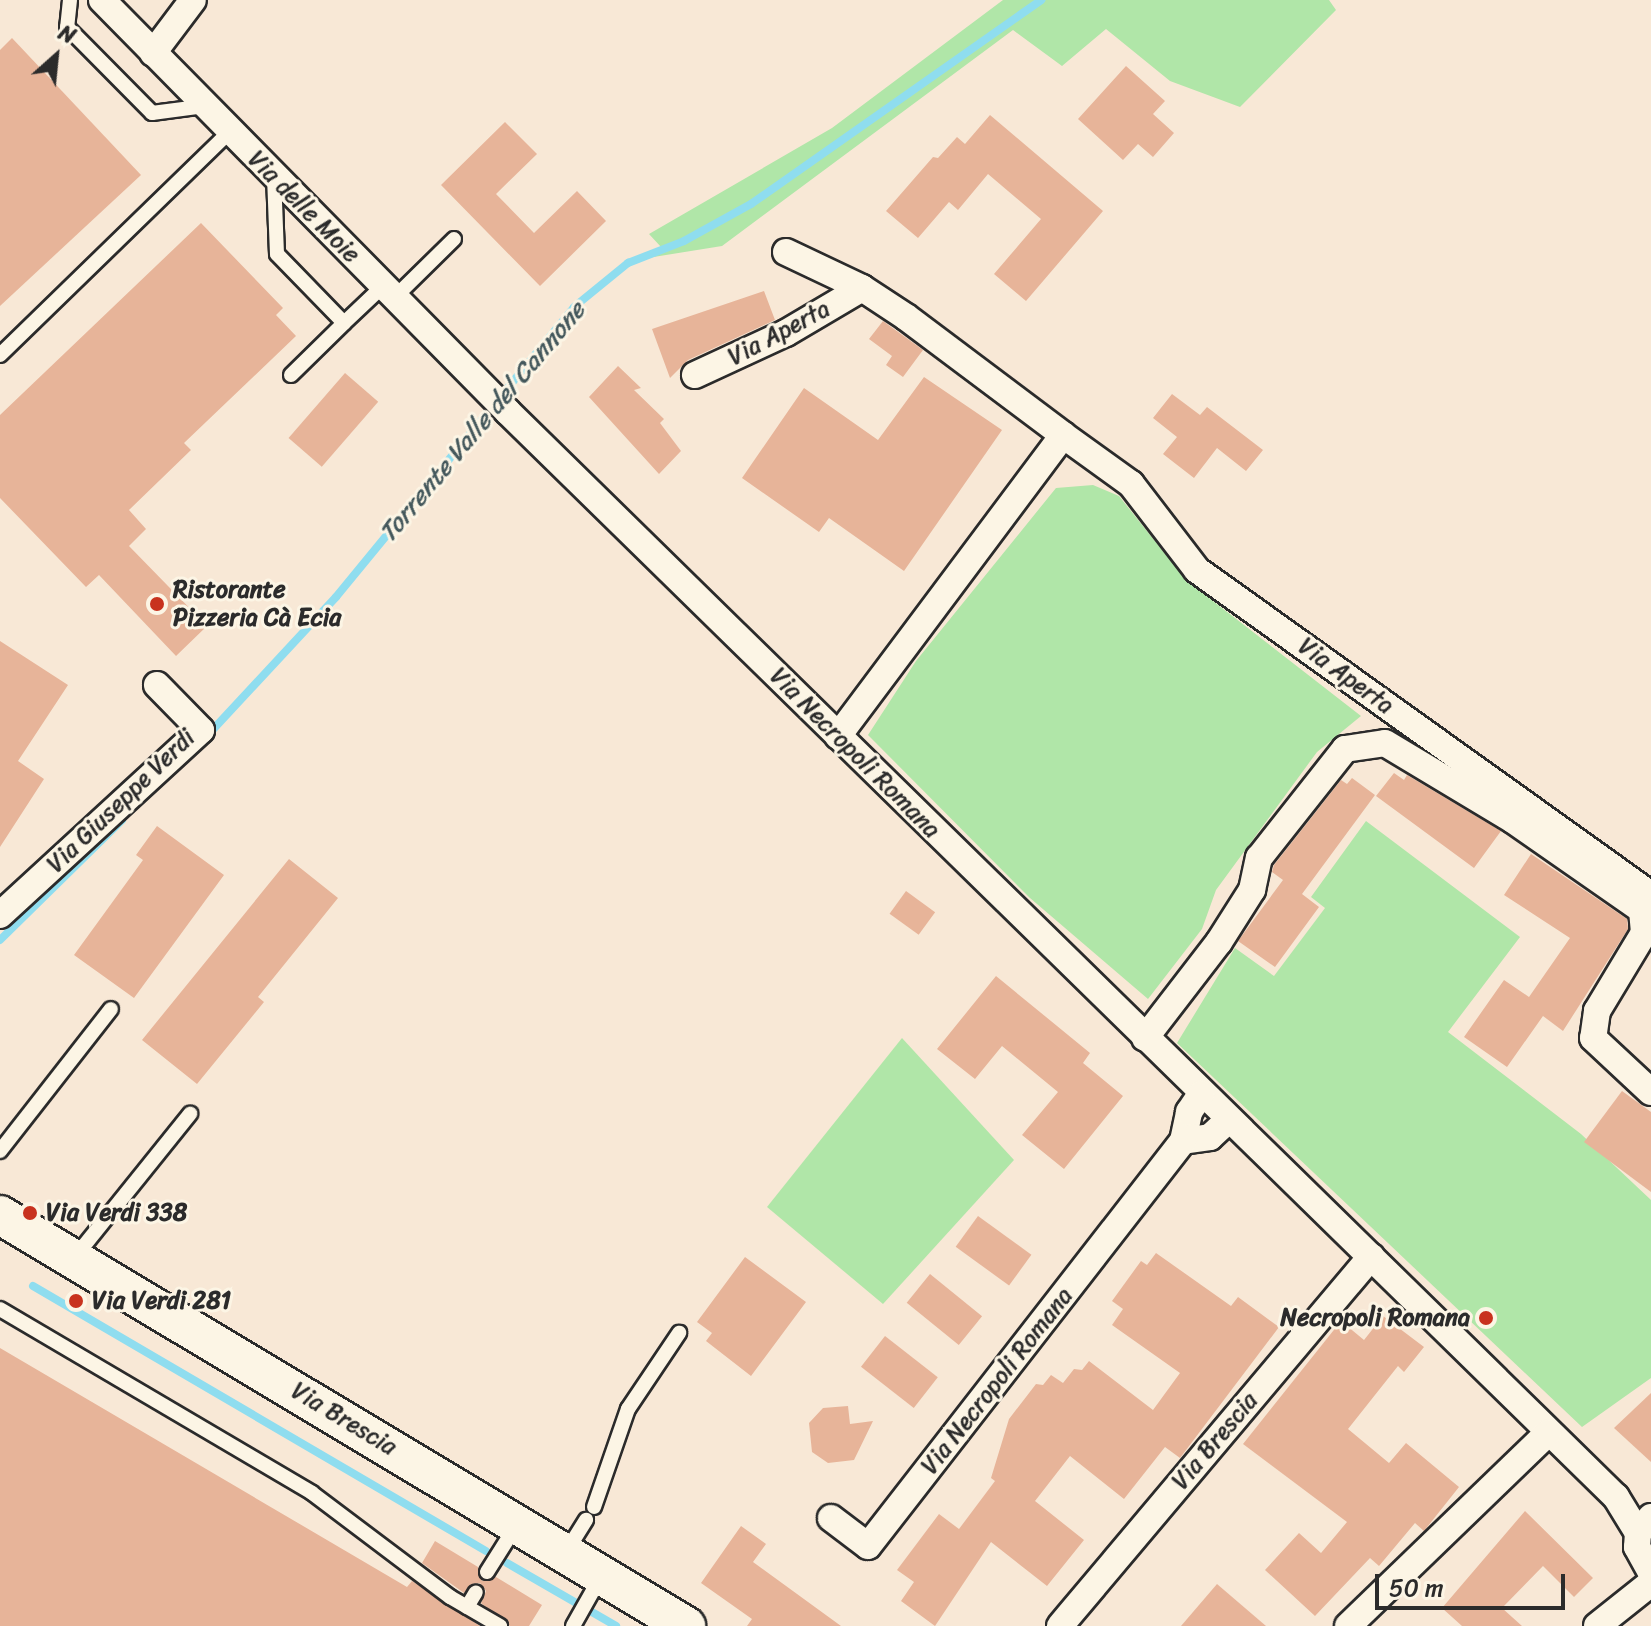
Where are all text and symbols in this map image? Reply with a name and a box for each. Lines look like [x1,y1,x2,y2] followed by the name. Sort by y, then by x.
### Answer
[51,13,83,55] text: N
[16,16,96,96] north arrow
[242,145,366,269] street label: Via delle Moie
[723,294,835,372] street label: Via Aperta
[372,295,592,549] water label: Torrente Valle del Cannone
[173,576,341,632] place label: Ristorante Pizzeria Cà Ecia
[148,595,166,613] marker: Ristorante Pizzeria Cà Ecia
[1292,632,1400,720] street label: Via Aperta
[764,662,946,844] street label: Via Necropoli Romana
[41,723,201,879] street label: Via Giuseppe Verdi
[46,1199,186,1227] place label: Via Verdi 338
[21,1204,39,1222] marker: Via Verdi 338
[915,1282,1079,1480] street label: Via Necropoli Romana
[92,1287,230,1315] place label: Via Verdi 281
[67,1292,85,1310] marker: Via Verdi 281
[1281,1304,1470,1332] place label: Necropoli Romana
[1477,1309,1495,1327] marker: Necropoli Romana
[286,1376,402,1462] street label: Via Brescia
[1166,1386,1264,1496] street label: Via Brescia
[1379,1558,1569,1608] scale bar
[1389,1567,1444,1609] text: 50 m

